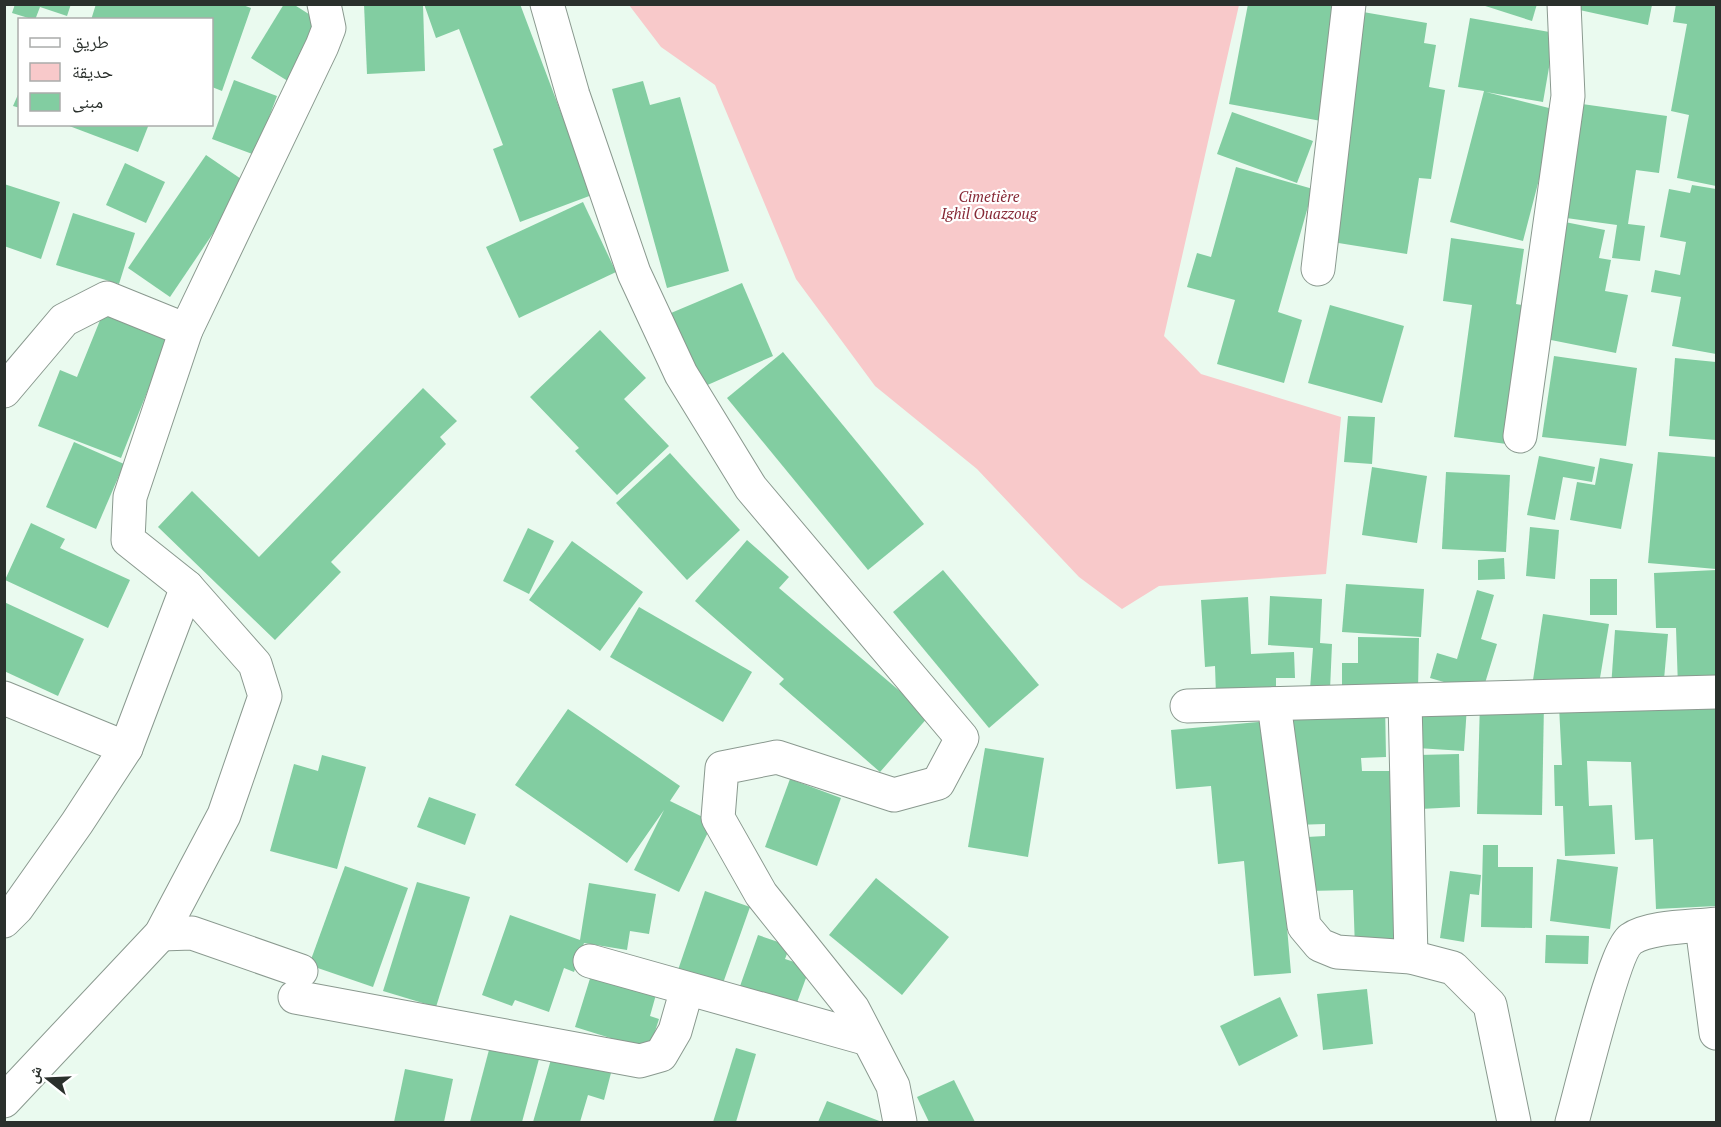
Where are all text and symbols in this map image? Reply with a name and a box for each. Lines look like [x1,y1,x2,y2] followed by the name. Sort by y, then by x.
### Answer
[18,18,213,126] legend
[72,29,109,53] text: طريق
[72,59,113,83] text: حديقة
[72,89,103,113] text: مبنى
[940,186,1039,223] park label: Cimetière Ighil Ouazzoug
[18,1049,78,1109] north arrow
[21,1063,47,1086] text: ش

